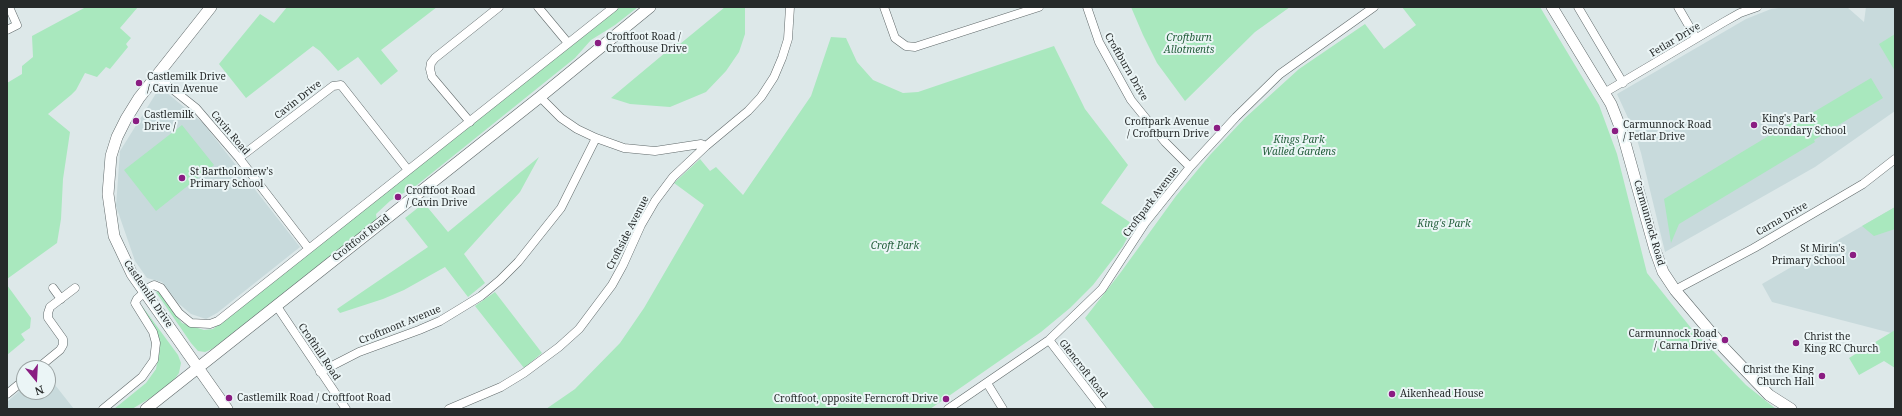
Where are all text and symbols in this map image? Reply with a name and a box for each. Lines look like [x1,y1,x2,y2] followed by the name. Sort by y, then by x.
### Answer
[1648,20,1702,60] street label: Fetlar Drive
[606,31,687,54] place label: Croftfoot Road / Crofthouse Drive
[1102,31,1150,103] street label: Croftburn Drive
[1164,32,1214,56] park label: Croftburn Allotments
[593,38,603,48] marker: Croftfoot Road / Crofthouse Drive
[147,71,226,94] place label: Castlemilk Drive / Cavin Avenue
[134,78,144,88] marker: Castlemilk Drive / Cavin Avenue
[272,78,324,122] street label: Cavin Drive
[208,108,252,158] street label: Cavin Road
[144,109,194,132] place label: Castlemilk Drive /
[1762,113,1846,136] place label: King's Park Secondary School
[131,116,141,126] marker: Castlemilk Drive /
[1125,116,1209,140] place label: Croftpark Avenue / Croftburn Drive
[1623,119,1711,142] place label: Carmunnock Road / Fetlar Drive
[1749,120,1759,130] marker: King's Park Secondary School
[1212,123,1222,133] marker: Croftpark Avenue / Croftburn Drive
[1610,126,1620,136] marker: Carmunnock Road / Fetlar Drive
[1262,134,1336,158] park label: Kings Park Walled Gardens
[1121,165,1181,239] street label: Croftpark Avenue
[190,166,273,190] place label: St Bartholomew's Primary School
[177,173,187,183] marker: St Bartholomew's Primary School
[1631,179,1667,267] street label: Carmunnock Road
[406,185,475,208] place label: Croftfoot Road / Cavin Drive
[393,192,403,202] marker: Croftfoot Road / Cavin Drive
[604,194,652,272] street label: Croftside Avenue
[1754,199,1810,239] street label: Carna Drive
[330,212,392,264] street label: Croftfoot Road
[1417,218,1471,230] park label: King's Park
[871,240,919,252] park label: Croft Park
[1772,243,1845,266] place label: St Mirin's Primary School
[1848,250,1858,260] marker: St Mirin's Primary School
[121,258,175,330] street label: Castlemilk Drive
[357,303,443,347] street label: Croftmont Avenue
[295,321,343,383] street label: Crofthill Road
[1629,328,1717,352] place label: Carmunnock Road / Carna Drive
[1804,331,1879,354] place label: Christ the King RC Church
[1720,335,1730,345] marker: Carmunnock Road / Carna Drive
[1056,337,1110,401] street label: Glencroft Road
[1791,338,1801,348] marker: Christ the King RC Church
[16,360,56,400] north arrow
[1743,364,1814,388] place label: Christ the King Church Hall
[1817,371,1827,381] marker: Christ the King Church Hall
[33,382,46,399] text: N
[1400,388,1484,400] place label: Aikenhead House
[1387,389,1397,399] marker: Aikenhead House
[237,392,391,404] place label: Castlemilk Road / Croftfoot Road
[224,393,234,403] marker: Castlemilk Road / Croftfoot Road
[774,393,938,405] place label: Croftfoot, opposite Ferncroft Drive
[941,394,951,404] marker: Croftfoot, opposite Ferncroft Drive

